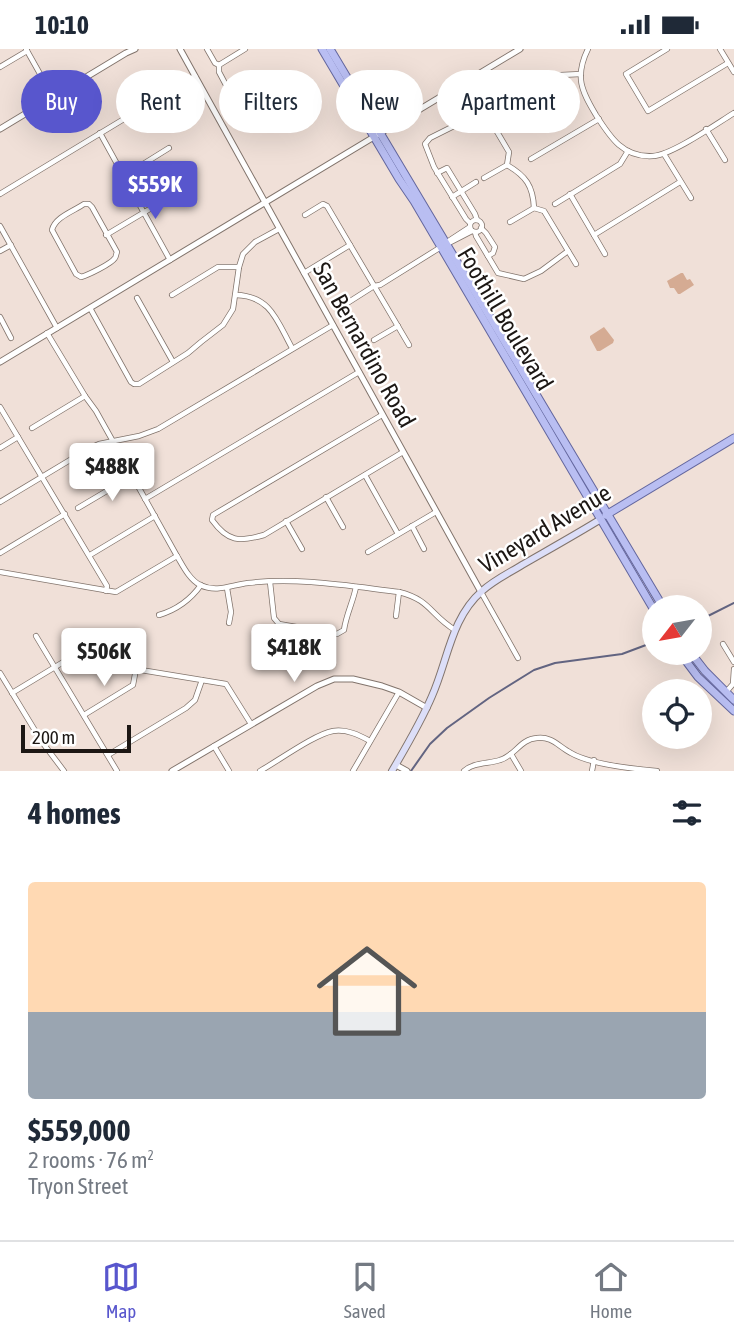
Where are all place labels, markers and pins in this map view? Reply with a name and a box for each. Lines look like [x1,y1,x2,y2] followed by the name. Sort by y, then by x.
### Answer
[106,162,204,221] pin: $559K
[63,443,161,503] pin: $488K
[245,625,343,684] pin: $418K
[55,629,153,688] pin: $506K

